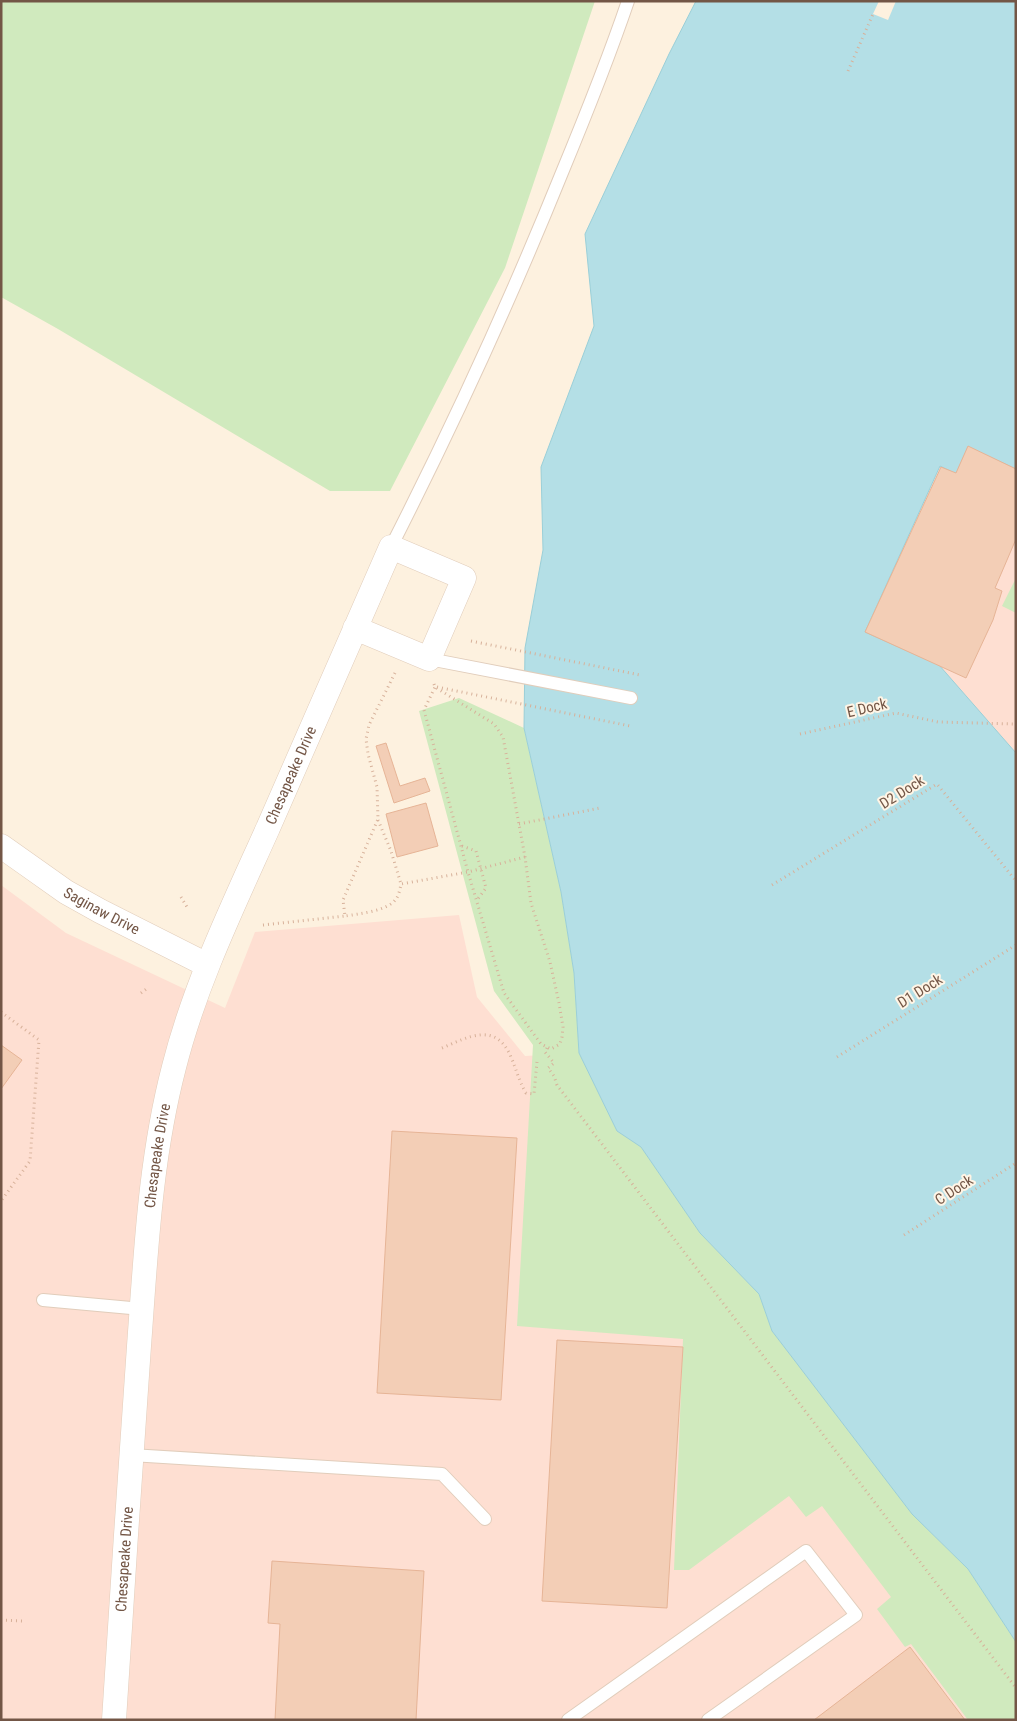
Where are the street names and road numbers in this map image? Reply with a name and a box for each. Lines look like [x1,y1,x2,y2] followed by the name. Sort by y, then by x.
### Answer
[845,695,889,721] street label: E Dock
[262,723,320,827] street label: Chesapeake Drive
[876,771,928,813] street label: D2 Dock
[60,883,143,938] street label: Saginaw Drive
[894,970,946,1012] street label: D1 Dock
[141,1102,174,1209] street label: Chesapeake Drive
[932,1171,977,1209] street label: C Dock
[112,1506,137,1612] street label: Chesapeake Drive

